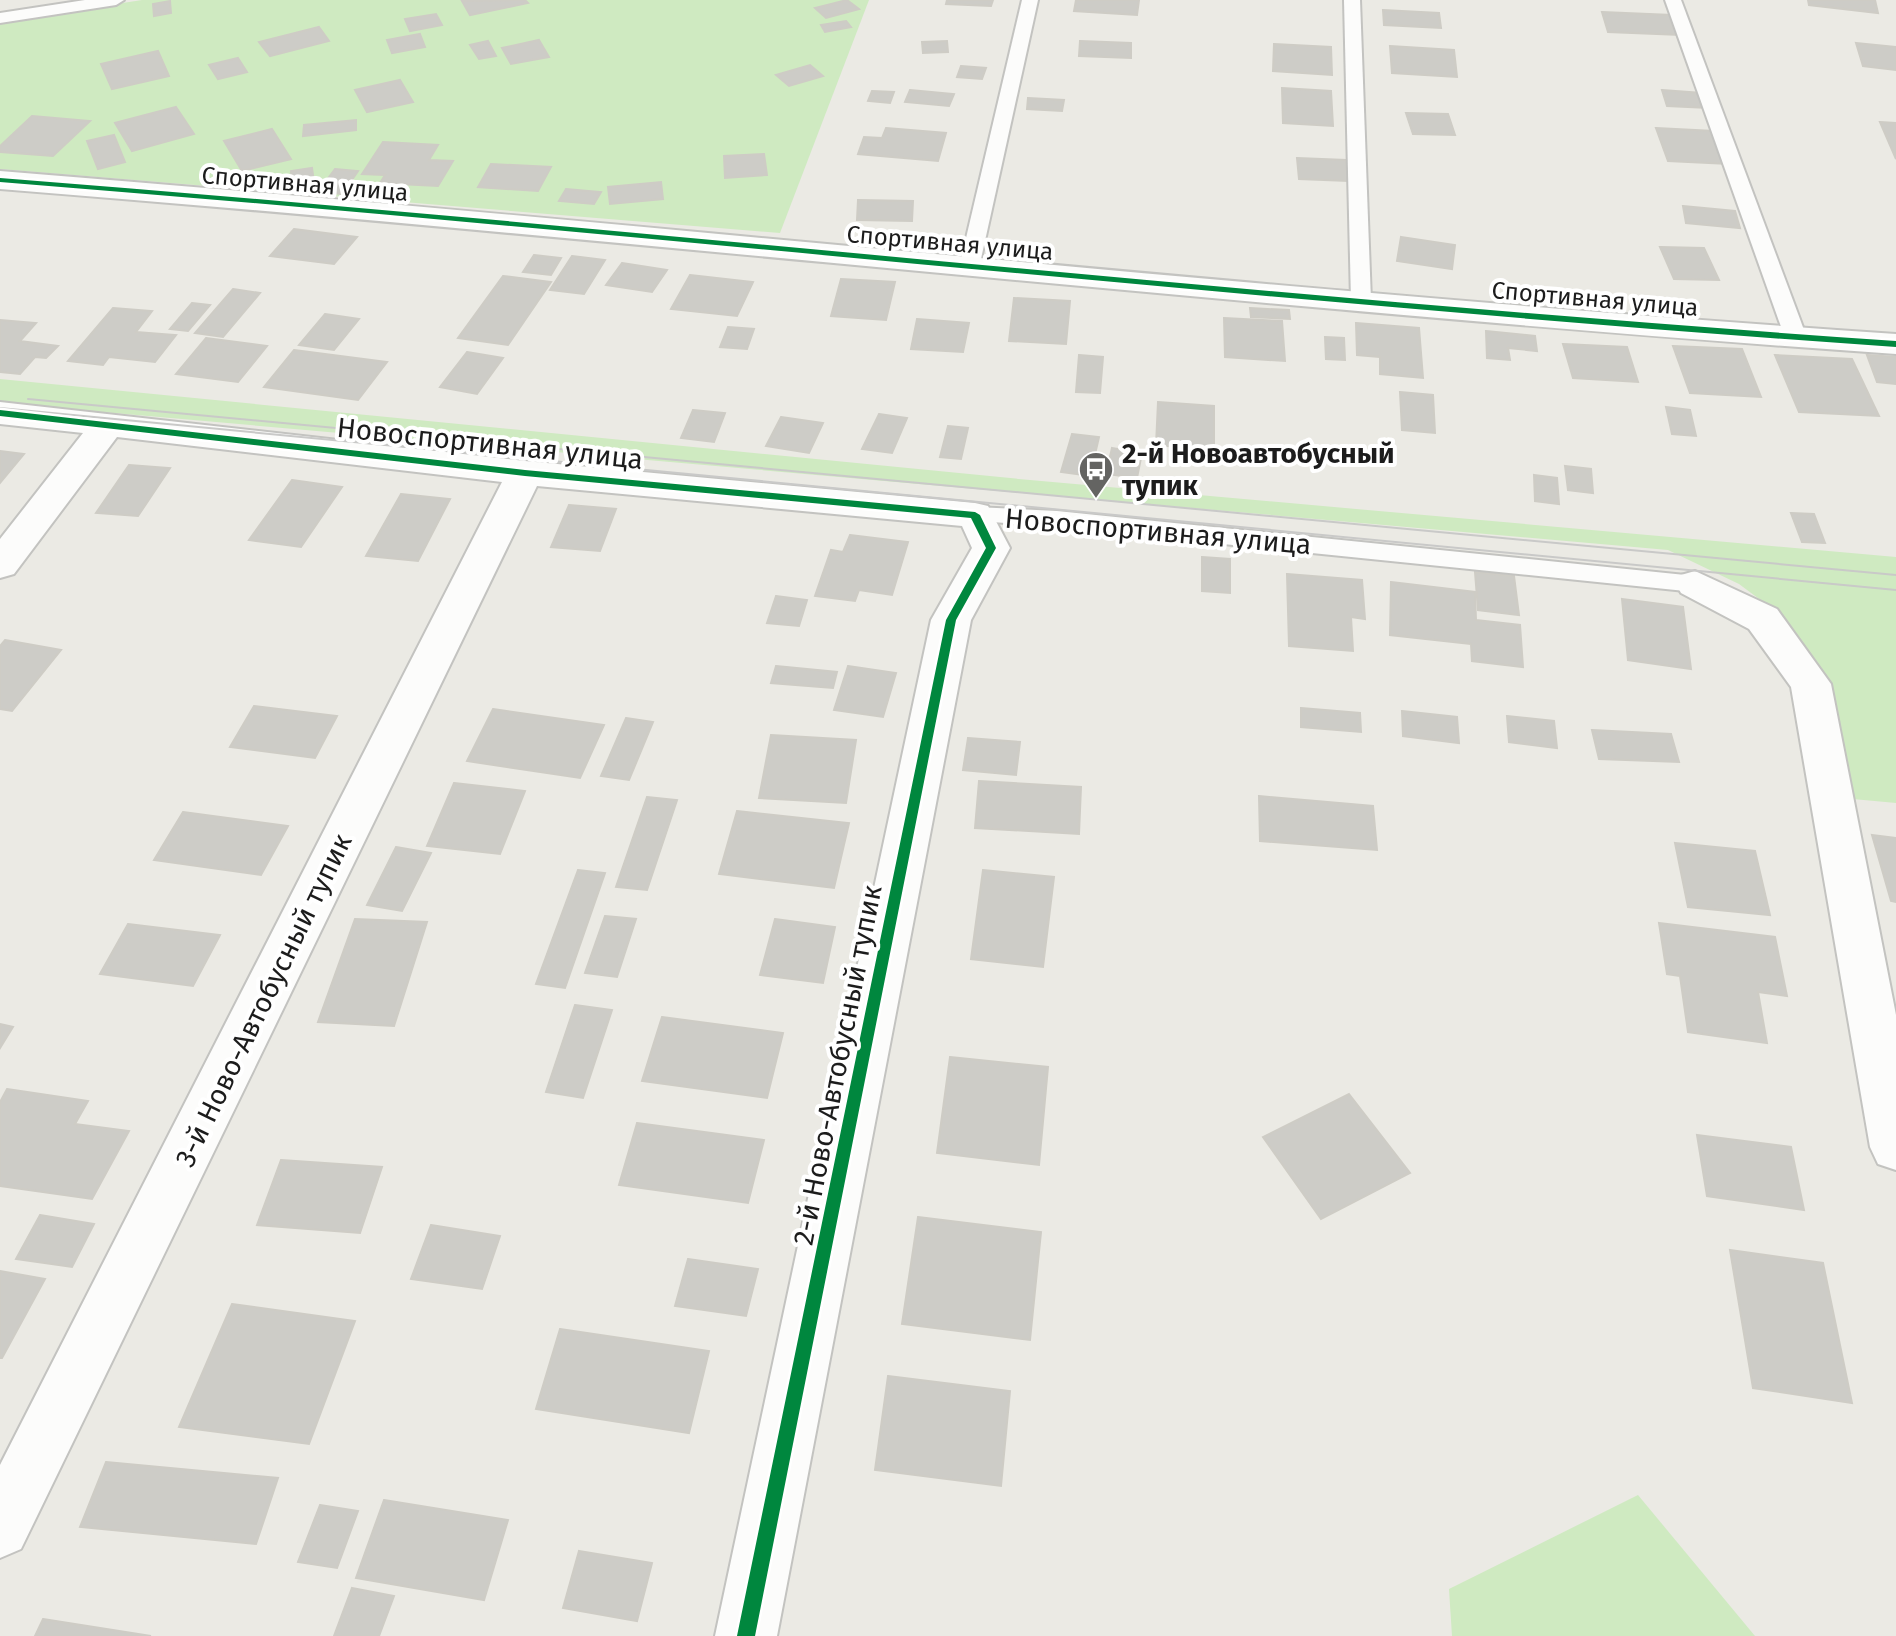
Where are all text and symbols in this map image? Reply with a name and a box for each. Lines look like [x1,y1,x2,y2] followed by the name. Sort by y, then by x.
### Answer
[200,161,410,207] street label: Спортивная улица
[845,220,1055,266] street label: Спортивная улица
[1490,276,1700,322] street label: Спортивная улица
[335,411,645,476] street label: Новоспортивная улица
[1122,437,1395,502] place label: 2-й Новоавтобусный тупик
[1077,450,1115,500] bus stop icon: 2-й Новоавтобусный тупик
[1003,502,1313,561] street label: Новоспортивная улица
[168,828,359,1172] street label: 3-й Ново-Автобусный тупик
[786,882,889,1248] street label: 2-й Ново-Автобусный тупик

